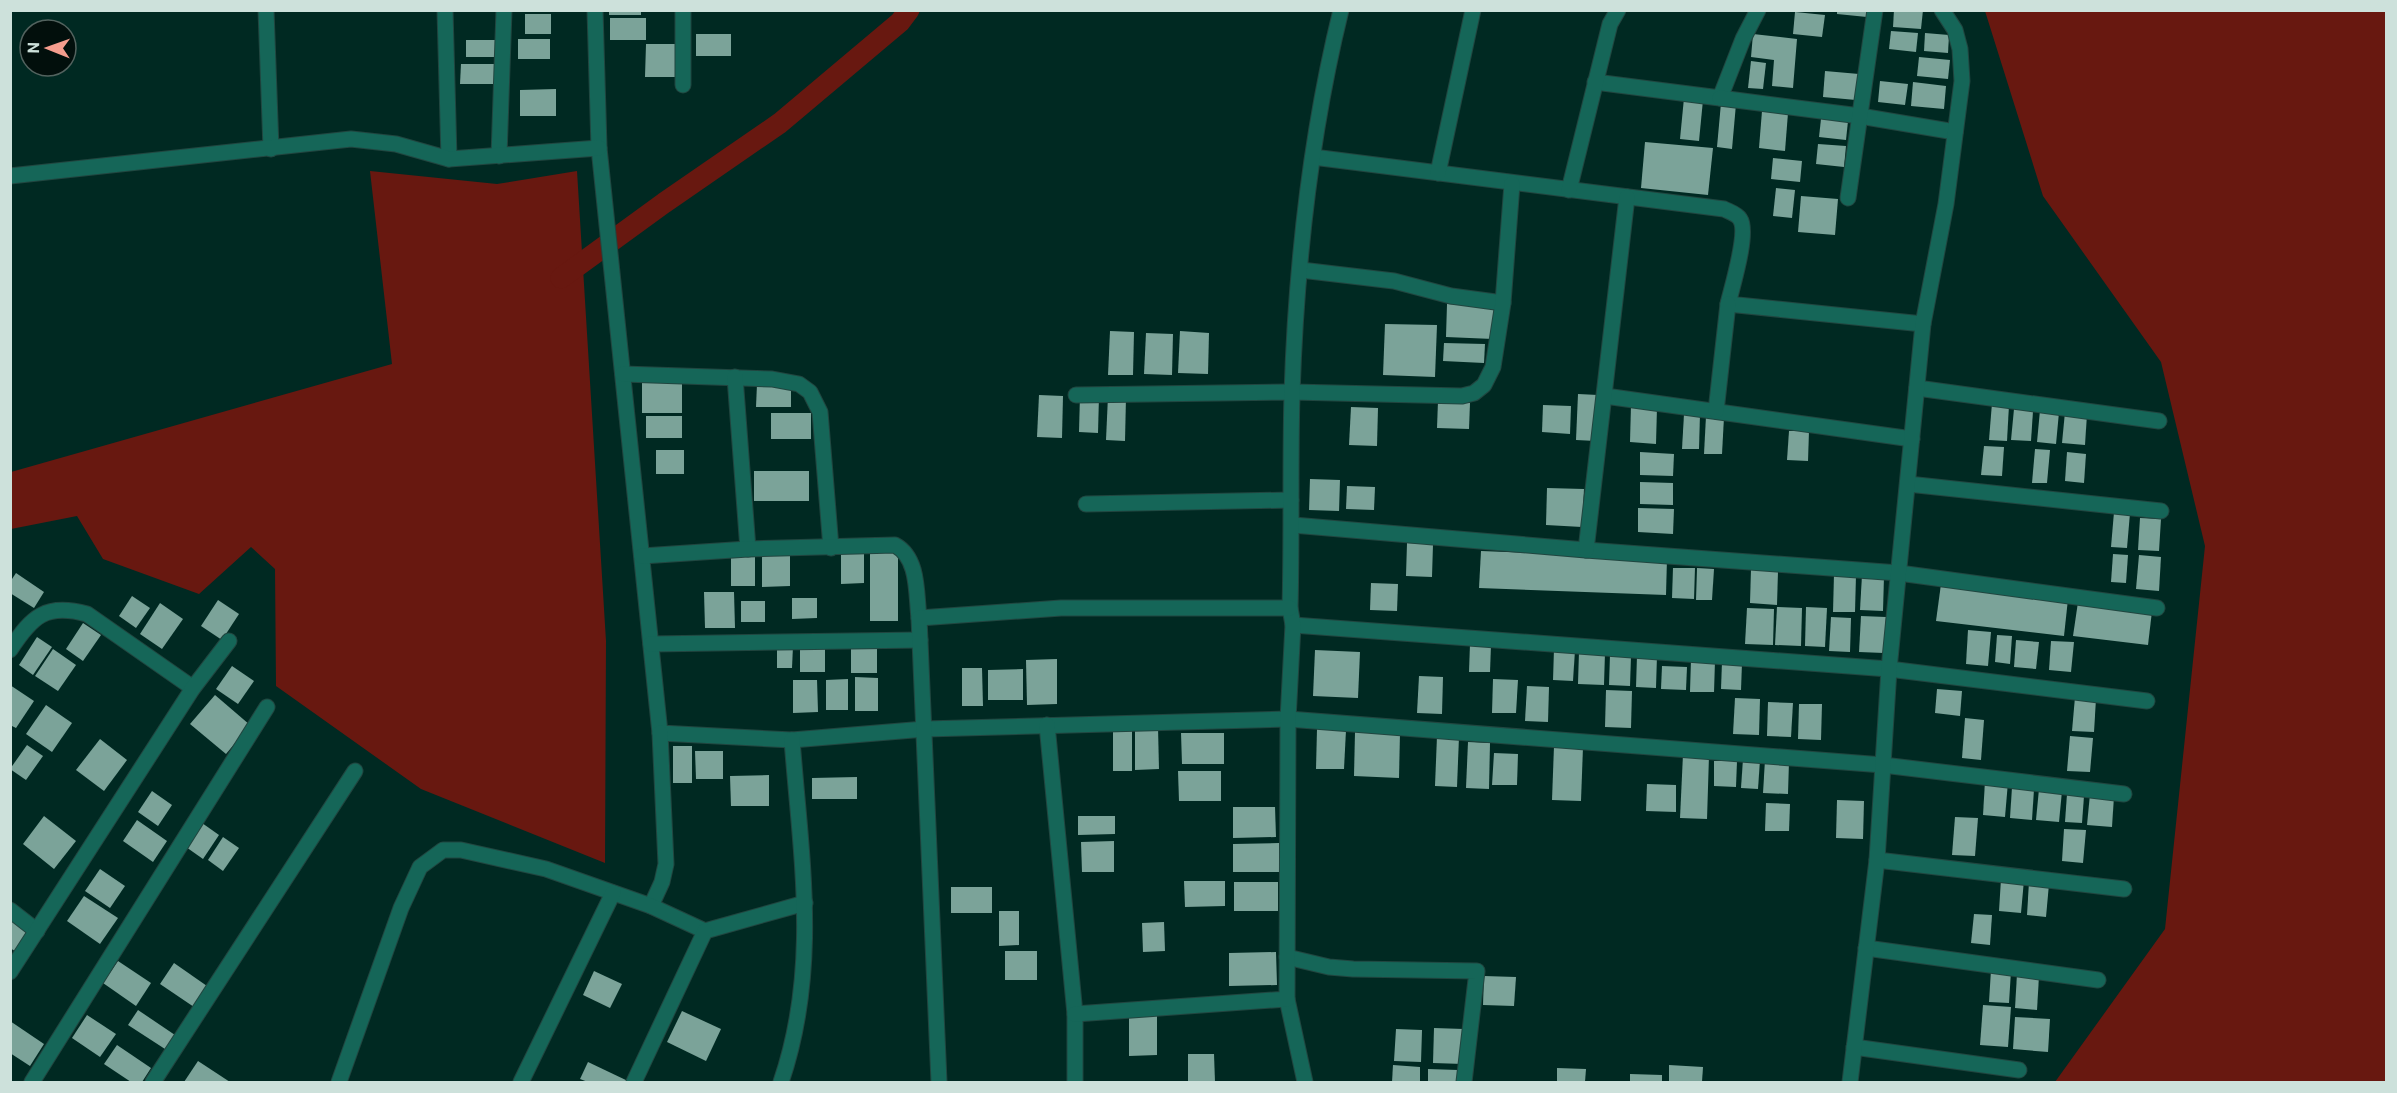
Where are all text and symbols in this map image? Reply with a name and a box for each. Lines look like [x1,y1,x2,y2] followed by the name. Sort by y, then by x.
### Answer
[18,18,78,78] north arrow
[24,42,43,54] text: N

